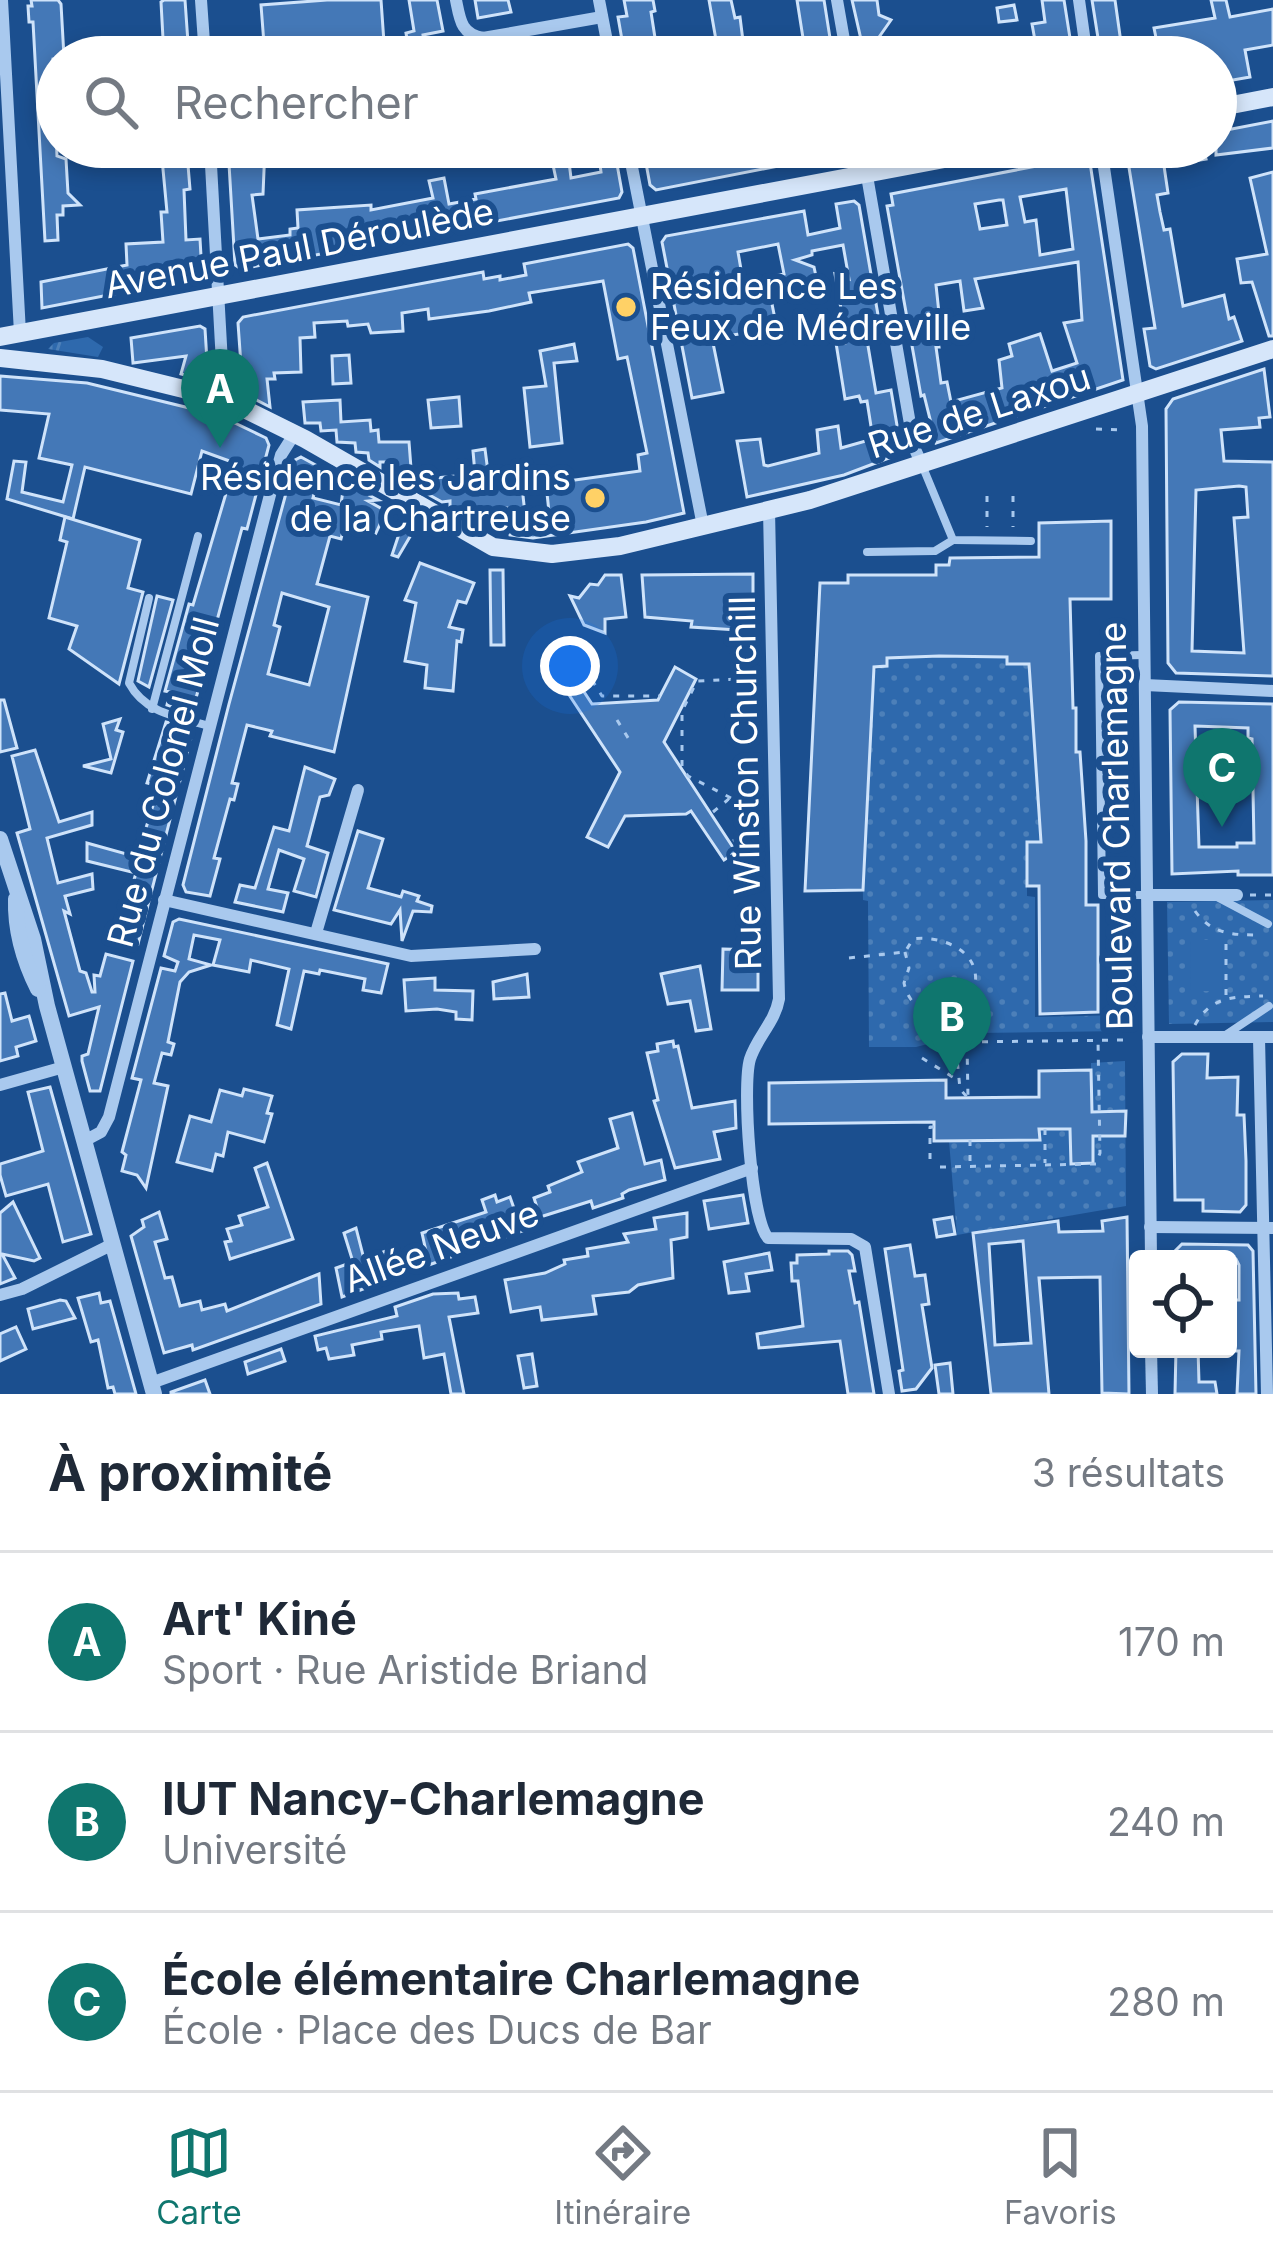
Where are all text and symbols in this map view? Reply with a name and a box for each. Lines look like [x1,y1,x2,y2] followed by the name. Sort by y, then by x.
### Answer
[36,36,1237,168] search box
[78,69,144,135] icon: search
[174,75,419,130] text: Rechercher
[101,189,497,307] street label: Avenue Paul Déroulède
[650,264,971,349] place label: Résidence Les Feux de Médreville
[613,294,639,320] marker: Résidence Les Feux de Médreville
[181,349,259,448] pin: A
[862,354,1096,468] street label: Rue de Laxou
[200,455,571,540] place label: Résidence les Jardins de la Chartreuse
[582,485,608,511] marker: Résidence les Jardins de la Chartreuse
[720,596,770,970] street label: Rue Winston Churchill
[98,612,228,952] street label: Rue du Colonel Moll
[1090,621,1142,1031] street label: Boulevard Charlemagne
[540,636,600,696] your location
[1183,728,1261,827] pin: C
[913,977,991,1076] pin: B
[337,1190,545,1302] street label: Allée Neuve
[1129,1250,1237,1358] map controls
[1129,1250,1237,1358] button: locate
[48,1442,332,1503] text: À proximité
[1032,1449,1225,1496] text: 3 résultats
[162,1591,357,1646] text: Art' Kiné
[72,1618,102,1665] text: A
[1118,1618,1225,1665] text: 170 m
[162,1646,648,1693] text: Sport · Rue Aristide Briand
[162,1771,705,1826] text: IUT Nancy-Charlemagne
[74,1798,100,1845] text: B
[1107,1798,1225,1845] text: 240 m
[162,1826,347,1873] text: Université
[162,1951,860,2006] text: École élémentaire Charlemagne
[73,1978,101,2025] text: C
[1107,1978,1225,2025] text: 280 m
[162,2006,712,2053] text: École · Place des Ducs de Bar
[156,2120,242,2232] tab: Carte
[554,2120,691,2232] tab: Itinéraire
[1004,2120,1117,2232] tab: Favoris

